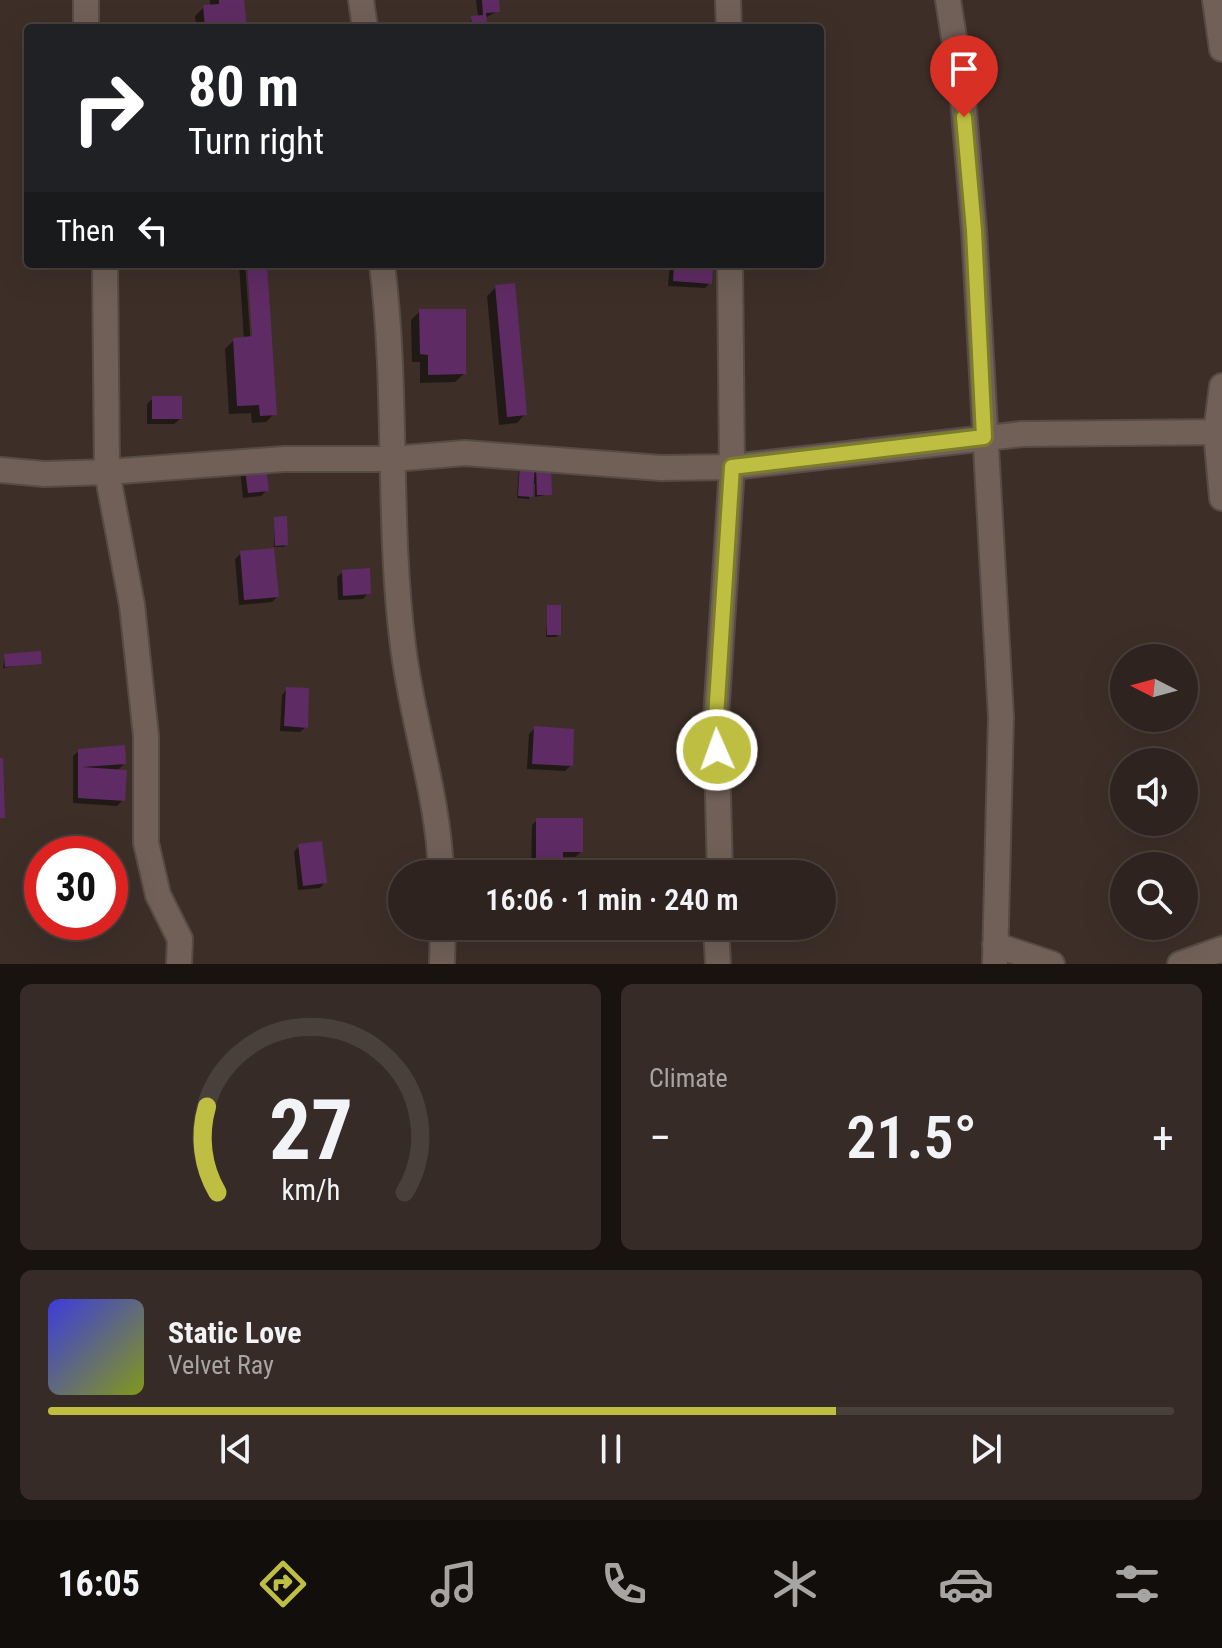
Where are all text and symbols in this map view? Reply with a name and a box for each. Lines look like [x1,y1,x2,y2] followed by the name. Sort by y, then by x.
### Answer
[930,35,998,117] pin
[942,47,986,91] icon: arrive
[188,54,299,120] text: 80 m
[56,56,160,160] icon: right
[188,121,324,163] text: Turn right
[131,208,175,252] icon: left
[56,213,115,248] text: Then
[1110,644,1198,732] north arrow
[1110,644,1198,940] map controls
[675,708,759,792] position arrow
[1110,748,1198,836] button: sound
[24,836,128,940] speed limit sign: 30
[1110,852,1198,940] button: search
[485,882,739,917] text: 16:06 · 1 min · 240 m
[649,1063,728,1093] text: Climate
[268,1082,353,1179] text: 27
[846,1102,977,1173] text: 21.5°
[649,1112,671,1164] text: −
[1152,1112,1174,1164] text: +
[281,1173,340,1207] text: km/h
[168,1315,302,1350] text: Static Love
[168,1350,274,1380] text: Velvet Ray
[214,1427,258,1471] icon: previous
[589,1427,633,1471] icon: pause
[964,1427,1008,1471] icon: next
[255,1556,311,1612] icon: directions
[426,1556,482,1612] icon: music
[596,1556,652,1612] icon: phone
[767,1556,823,1612] icon: climate
[938,1556,994,1612] icon: car
[1109,1556,1165,1612] icon: filters
[57,1563,140,1605] text: 16:05

